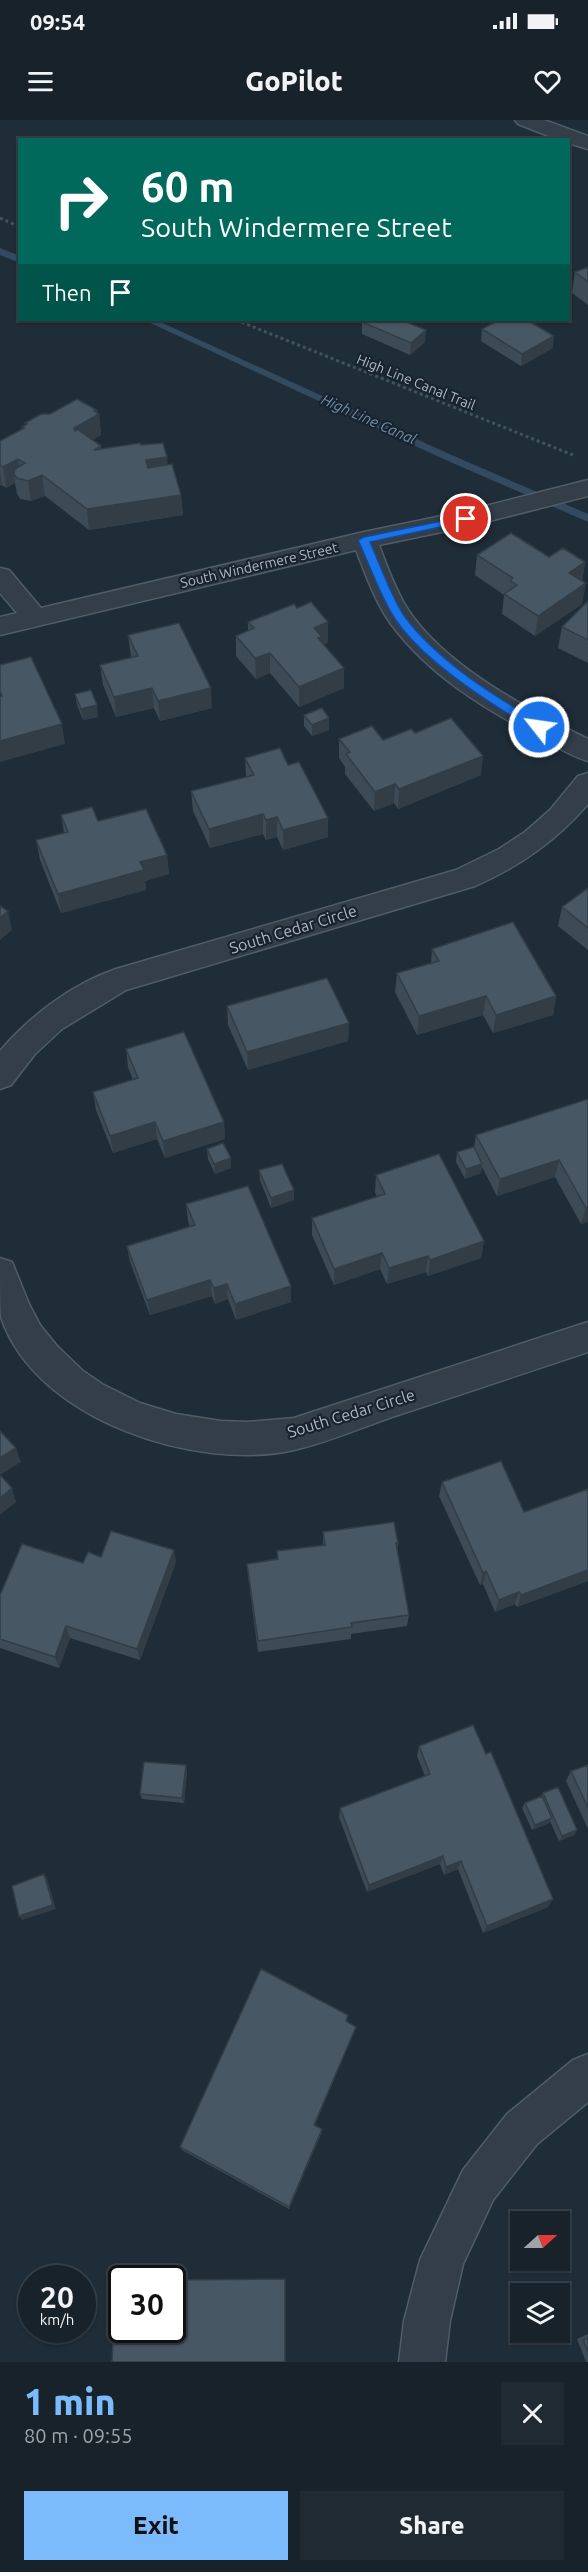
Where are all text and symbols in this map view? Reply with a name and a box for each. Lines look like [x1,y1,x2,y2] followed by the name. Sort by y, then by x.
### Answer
[30,9,85,34] text: 09:54
[24,65,57,98] icon: menu
[531,65,564,98] icon: heart
[245,66,343,96] text: GoPilot
[42,162,120,240] icon: right
[141,163,235,210] text: 60 m
[141,212,452,242] text: South Windermere Street
[104,276,137,309] icon: arrive
[42,280,92,305] text: Then
[354,351,478,413] street label: High Line Canal Trail
[319,390,420,448] water label: High Line Canal
[440,493,491,544] pin
[449,502,482,535] icon: arrive
[179,539,340,591] street label: South Windermere Street
[507,695,571,759] position arrow
[227,901,359,957] street label: South Cedar Circle
[285,1385,417,1441] street label: South Cedar Circle
[510,2211,570,2271] north arrow
[510,2211,570,2343] map controls
[108,2265,186,2343] speed limit sign: 30
[40,2280,74,2314] text: 20
[510,2283,570,2343] button: layers
[40,2311,74,2328] text: km/h
[24,2381,116,2422] text: 1 min
[501,2382,564,2445] button: close
[24,2424,133,2447] text: 80 m · 09:55
[24,2491,288,2560] button: Exit
[300,2491,564,2560] button: Share

